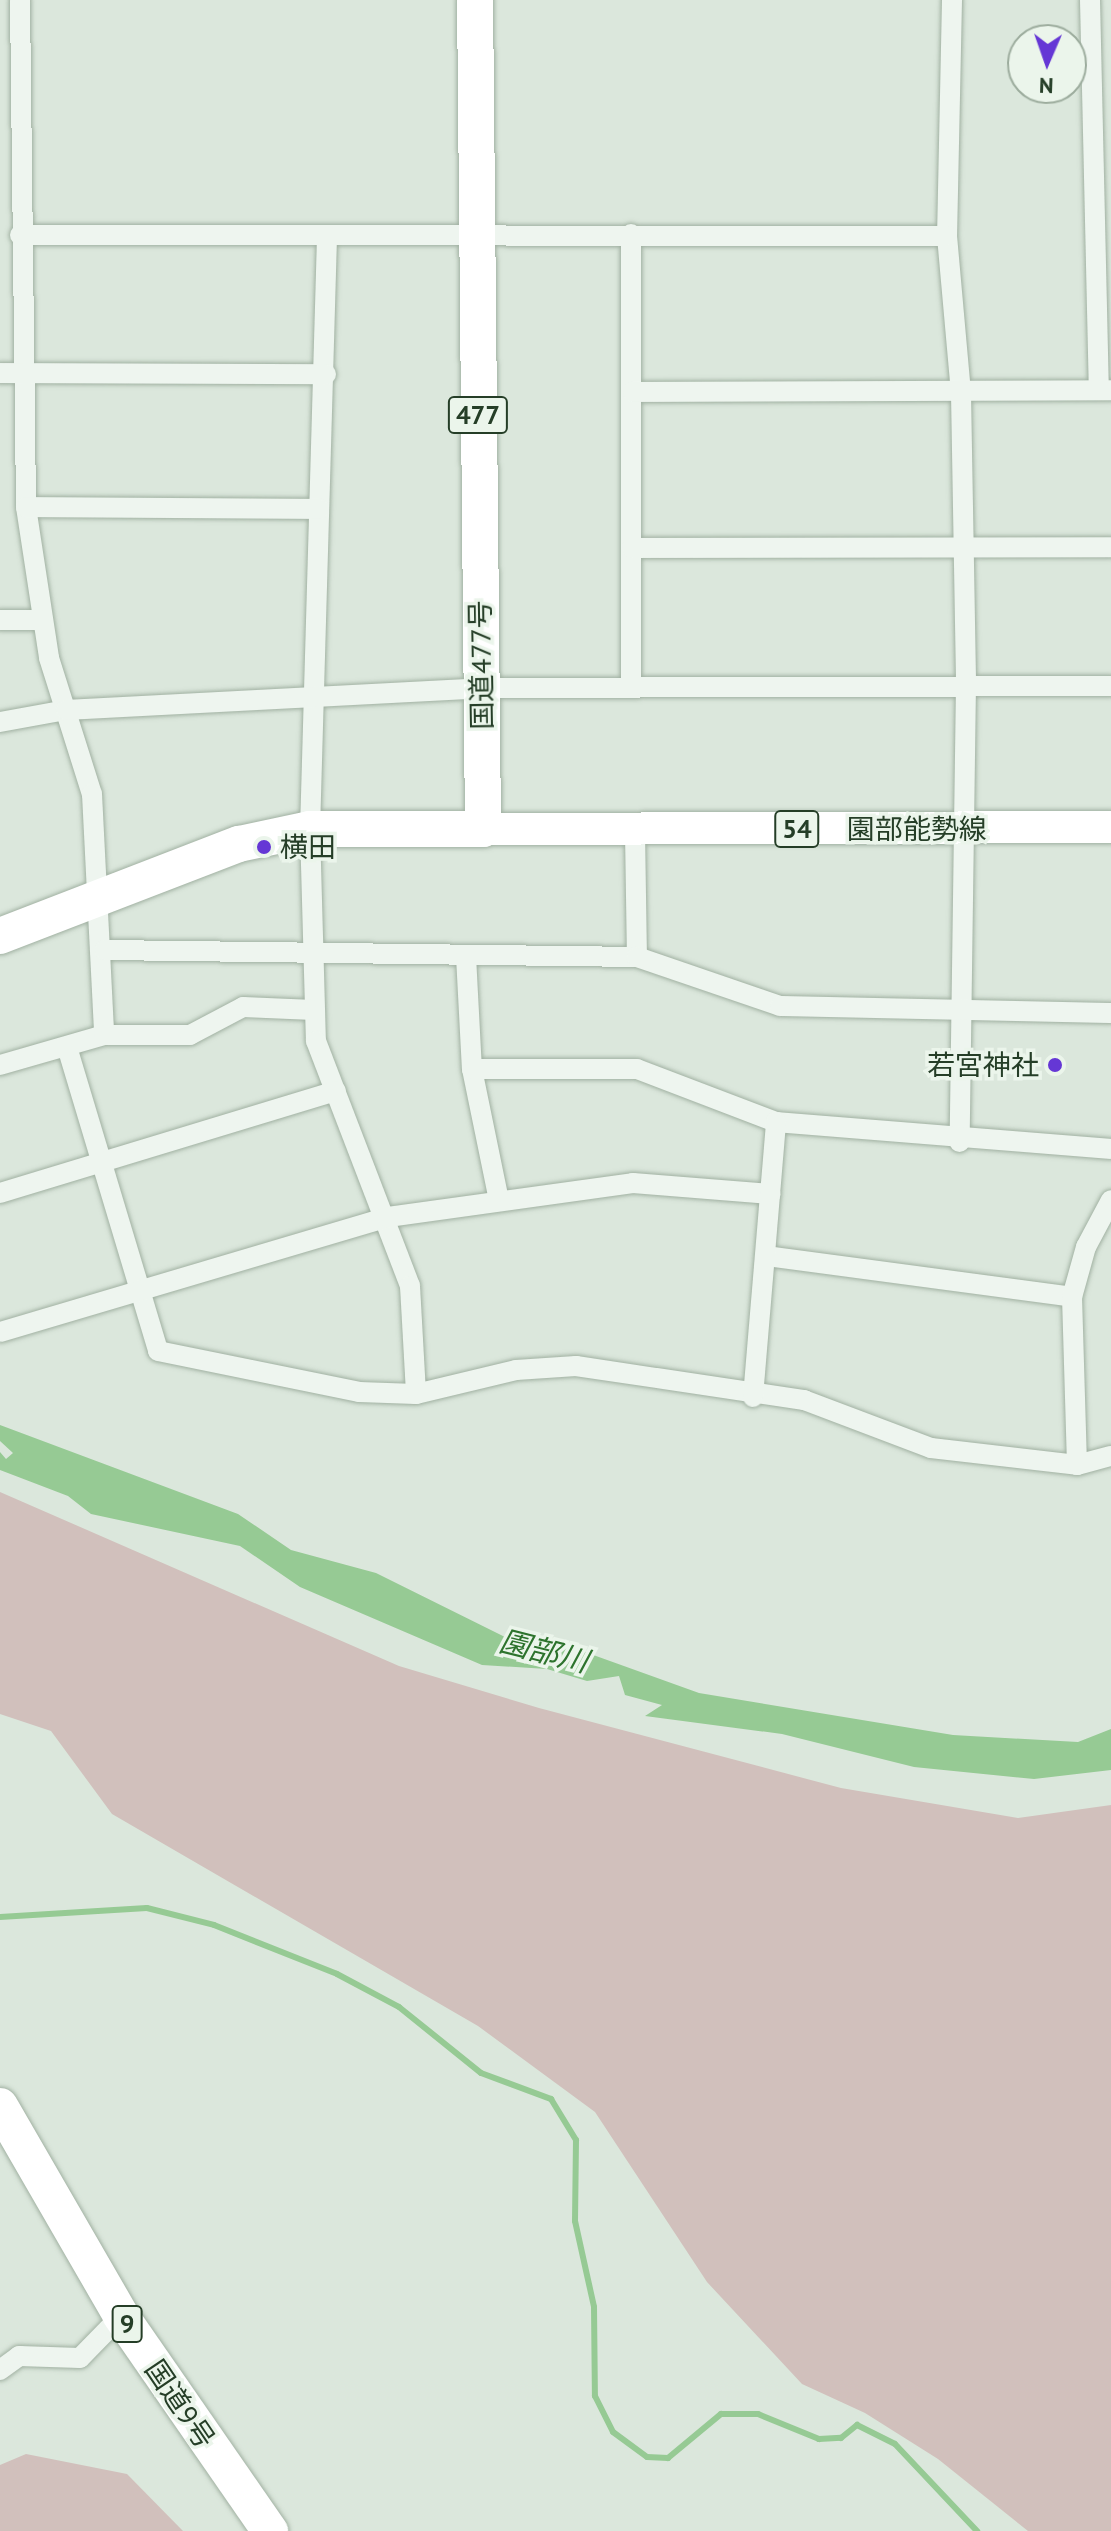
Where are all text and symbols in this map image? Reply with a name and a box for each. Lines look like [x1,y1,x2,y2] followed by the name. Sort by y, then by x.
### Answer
[1007,24,1087,104] north arrow
[1039,72,1054,100] text: N
[446,393,510,437] road number: 477
[463,600,499,730] street label: 国道477号
[773,807,821,851] road number: 54
[847,812,987,846] street label: 園部能勢線
[280,830,336,864] place label: 横田
[255,838,273,856] marker: 横田
[927,1048,1039,1082] place label: 若宮神社
[1046,1056,1064,1074] marker: 若宮神社
[496,1623,592,1679] water label: 園部川
[111,2302,143,2346] road number: 9
[138,2353,222,2455] street label: 国道9号

